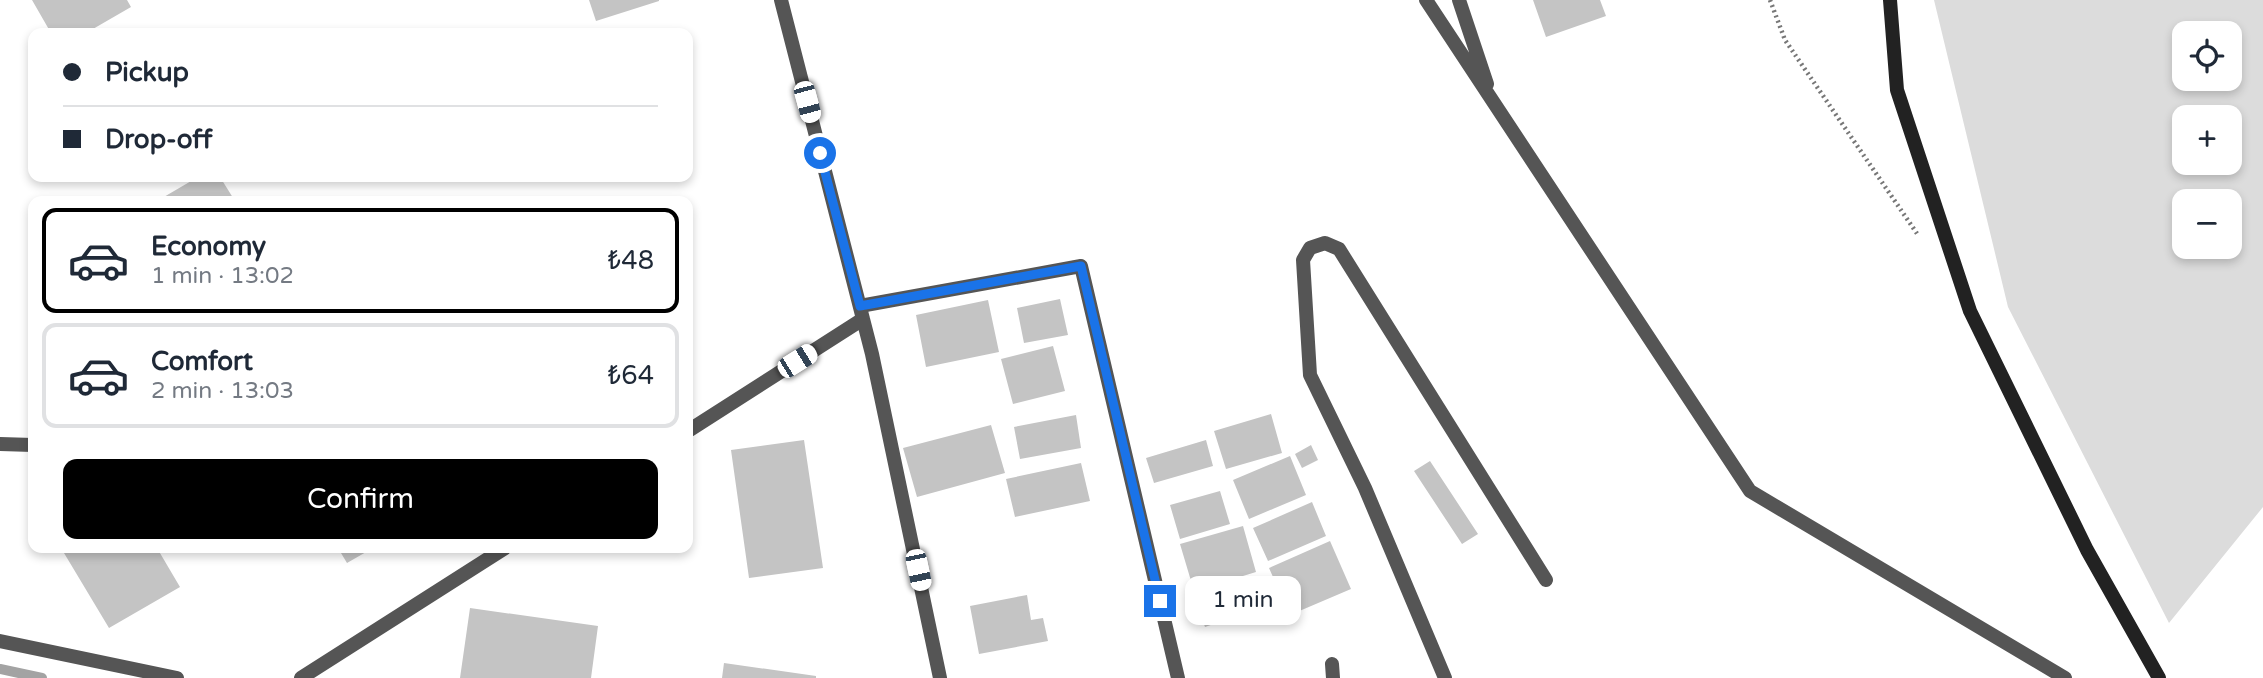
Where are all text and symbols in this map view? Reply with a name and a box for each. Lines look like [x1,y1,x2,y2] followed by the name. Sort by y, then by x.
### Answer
[2172,21,2242,259] map controls
[2172,21,2242,91] button: locate
[105,57,189,88] text: Pickup
[792,79,823,125] car
[2172,105,2242,175] button: +
[105,124,212,155] text: Drop-off
[804,137,836,169] route start
[2172,189,2242,259] button: −
[67,229,130,292] icon: car
[151,231,266,262] text: Economy
[608,245,654,276] text: ₺48
[151,262,294,290] text: 1 min · 13:02
[774,341,821,381] car
[67,344,130,407] icon: car
[151,346,253,377] text: Comfort
[608,360,654,391] text: ₺64
[151,377,294,405] text: 2 min · 13:03
[63,459,658,539] button: Confirm
[904,547,933,593] car
[1184,576,1300,626] callout: 1 min
[1144,585,1176,617] route end
[1212,586,1274,614] text: 1 min

